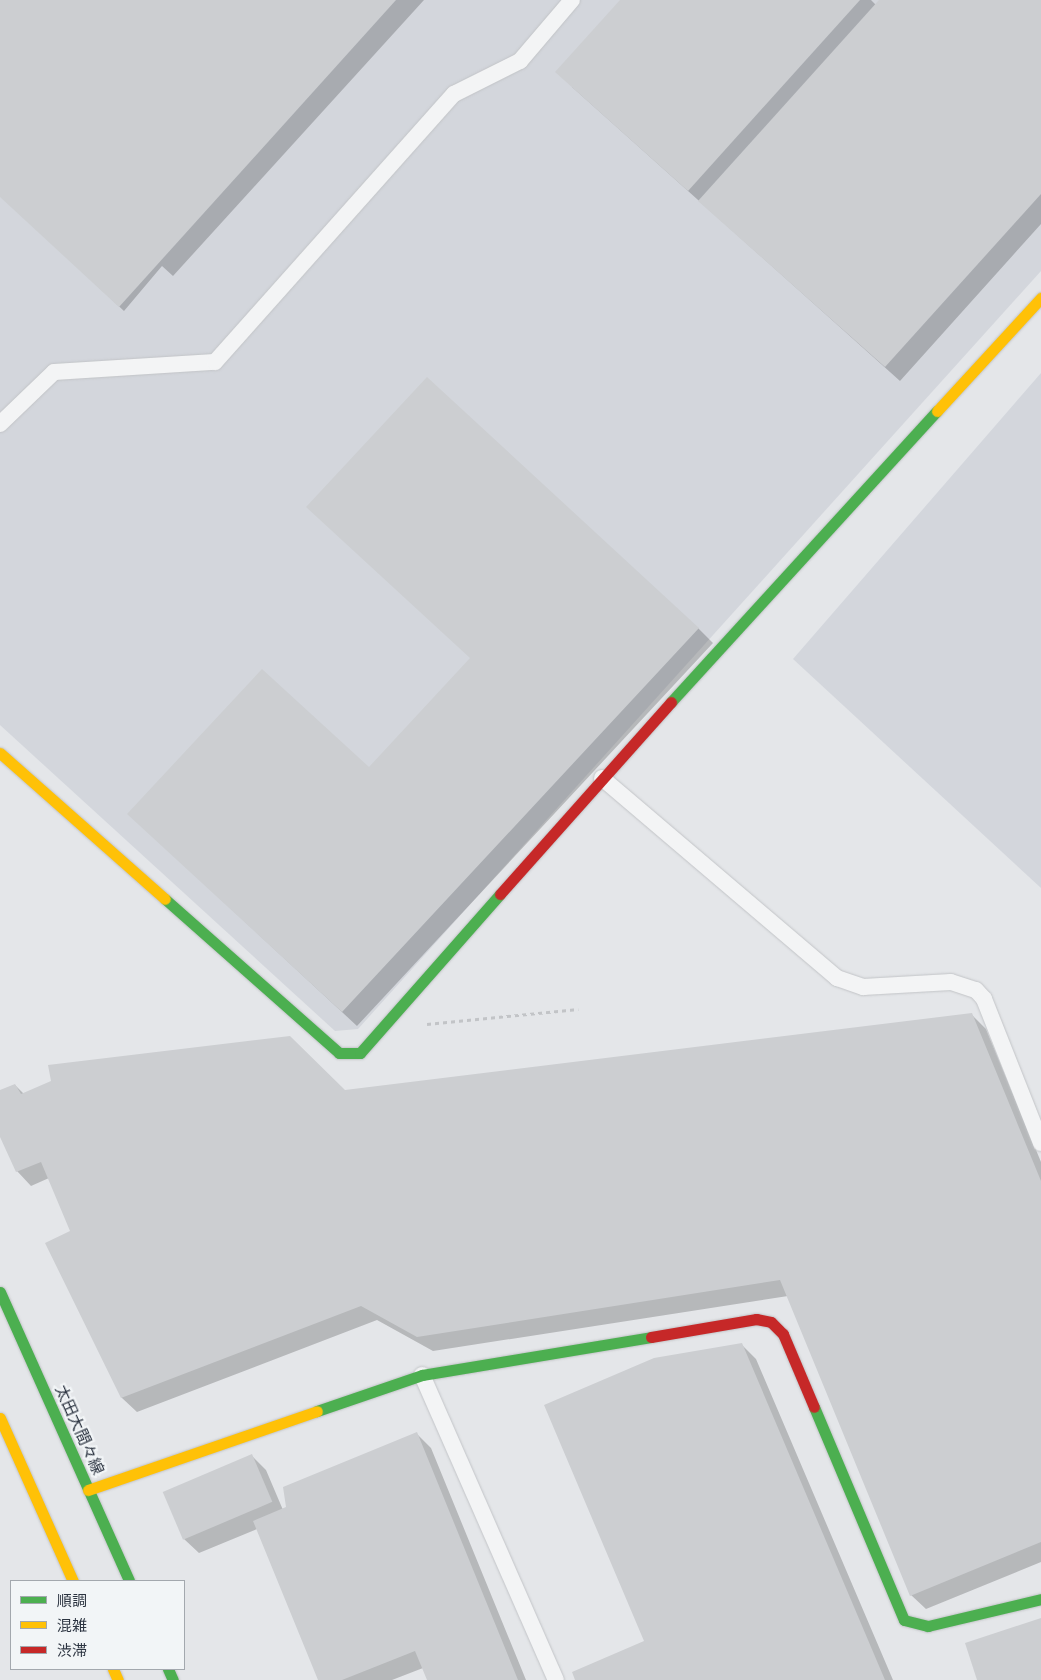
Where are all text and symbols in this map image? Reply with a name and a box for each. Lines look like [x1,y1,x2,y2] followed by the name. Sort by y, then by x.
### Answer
[51,1382,107,1478] street label: 太田大間々線
[10,1580,185,1670] legend
[57,1591,87,1610] text: 順調
[57,1616,87,1635] text: 混雑
[57,1641,87,1660] text: 渋滞

